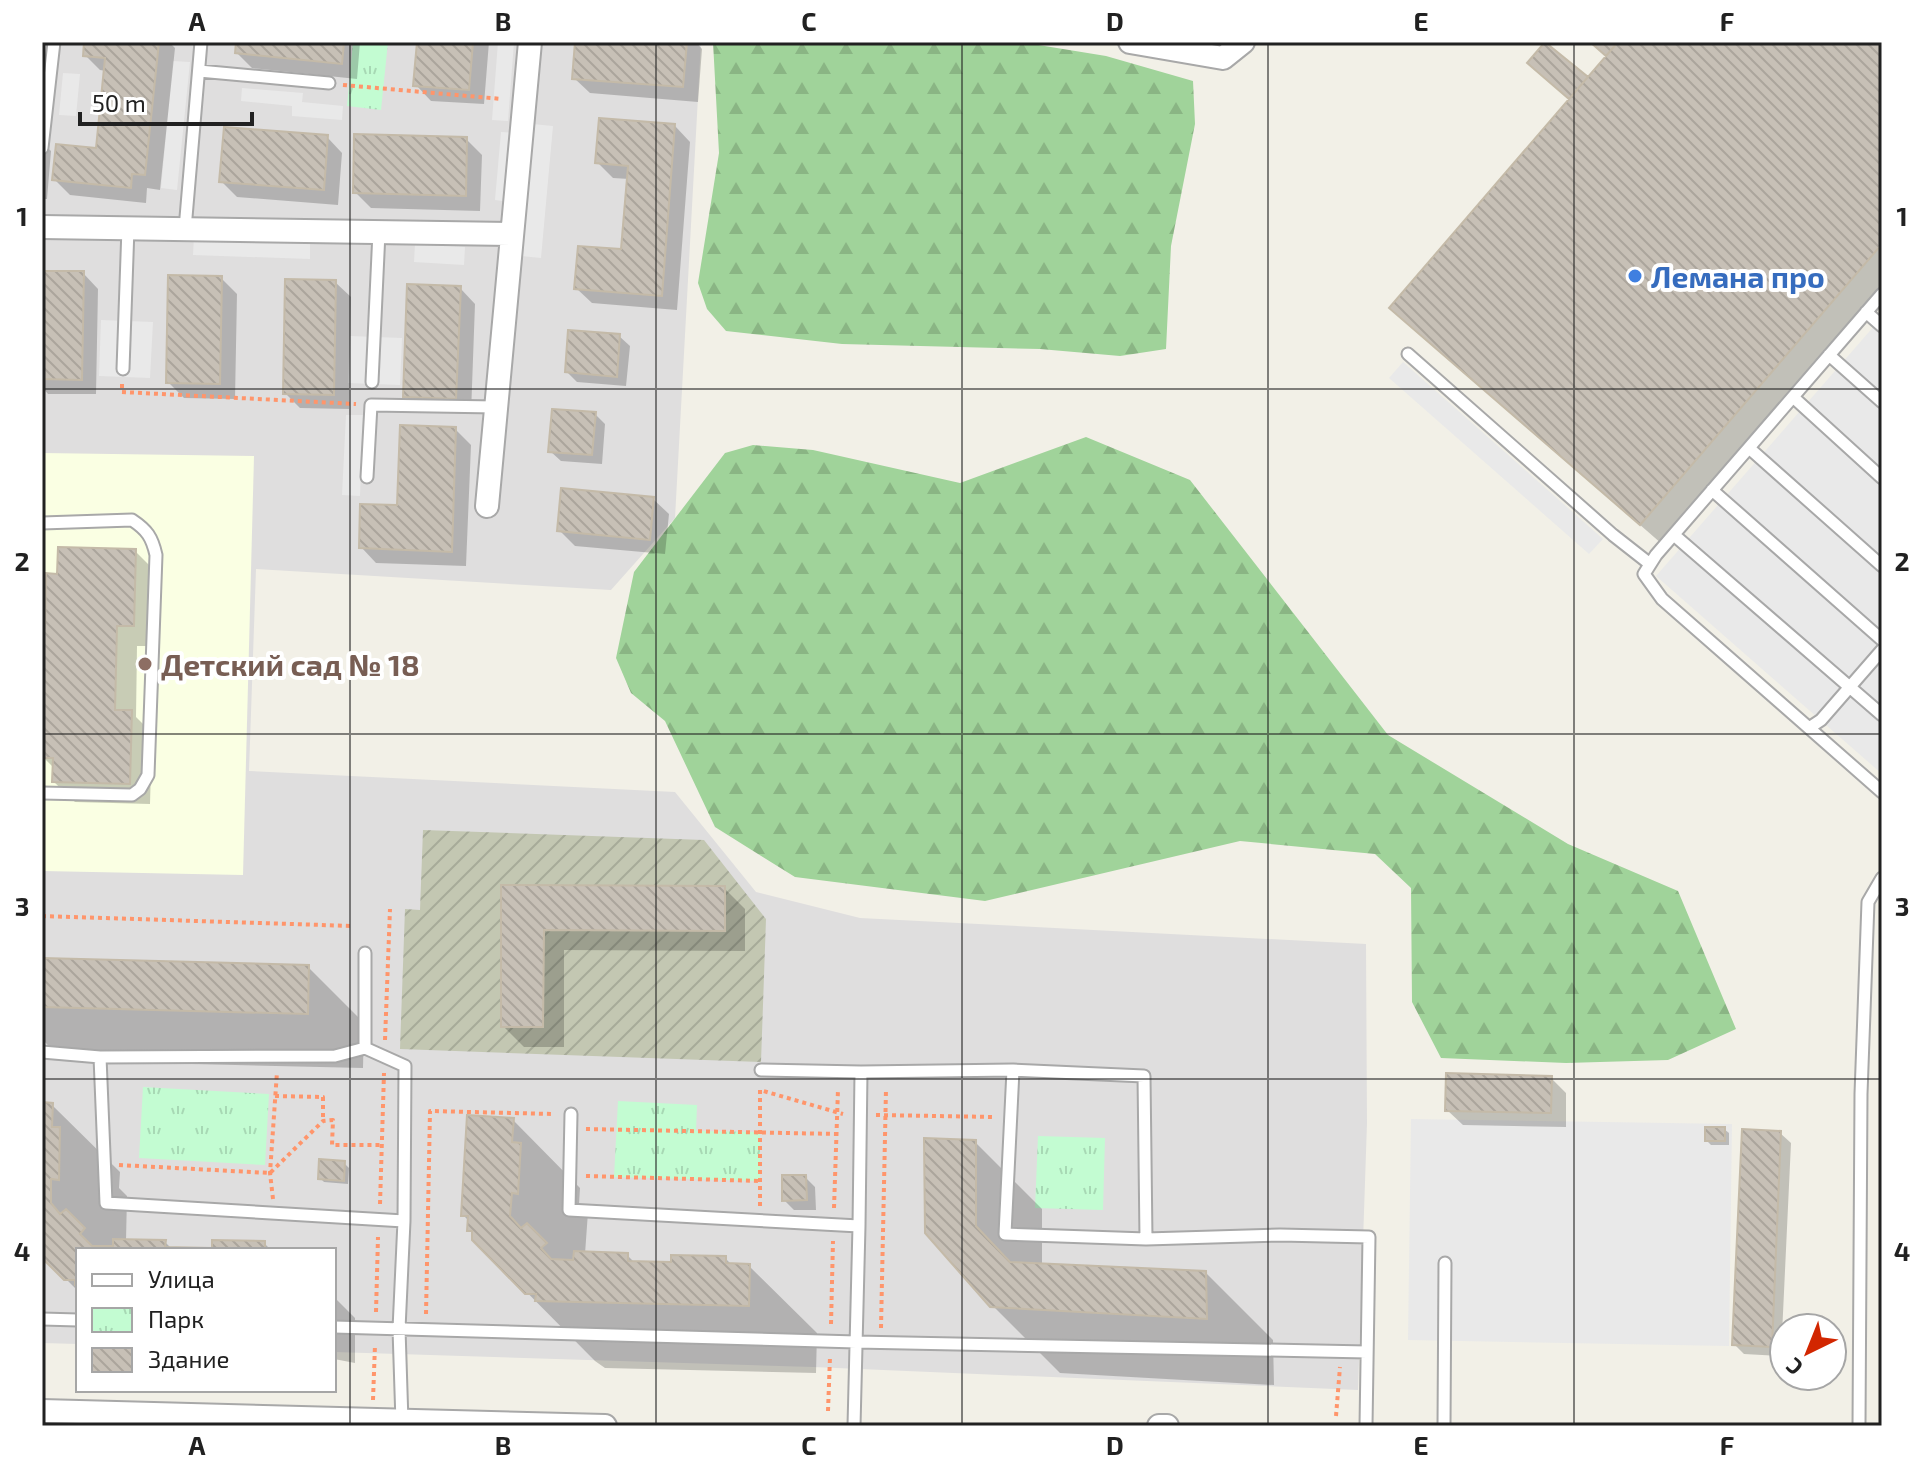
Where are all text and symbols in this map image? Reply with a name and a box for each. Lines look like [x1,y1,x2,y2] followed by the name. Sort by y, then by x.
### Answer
[189,5,206,36] text: A
[495,5,511,36] text: B
[801,5,817,36] text: C
[1106,5,1124,36] text: D
[1413,5,1429,36] text: E
[1720,5,1734,36] text: F
[80,76,252,126] scale bar
[92,88,146,117] text: 50 m
[16,200,28,231] text: 1
[1896,200,1908,231] text: 1
[1651,258,1825,294] place label: Лемана про
[1626,267,1644,285] marker: Лемана про
[14,545,30,576] text: 2
[1894,545,1910,576] text: 2
[161,646,420,682] place label: Детский сад № 18
[136,655,154,673] marker: Детский сад № 18
[15,890,29,921] text: 3
[1895,890,1909,921] text: 3
[14,1235,30,1266] text: 4
[1894,1235,1910,1266] text: 4
[76,1248,336,1392] legend
[148,1264,215,1293] text: Улица
[148,1304,204,1333] text: Парк
[1768,1312,1848,1392] north arrow
[148,1344,230,1373] text: Здание
[1780,1353,1807,1381] text: С
[189,1429,206,1460] text: A
[495,1429,511,1460] text: B
[801,1429,817,1460] text: C
[1106,1429,1124,1460] text: D
[1413,1429,1429,1460] text: E
[1720,1429,1734,1460] text: F

